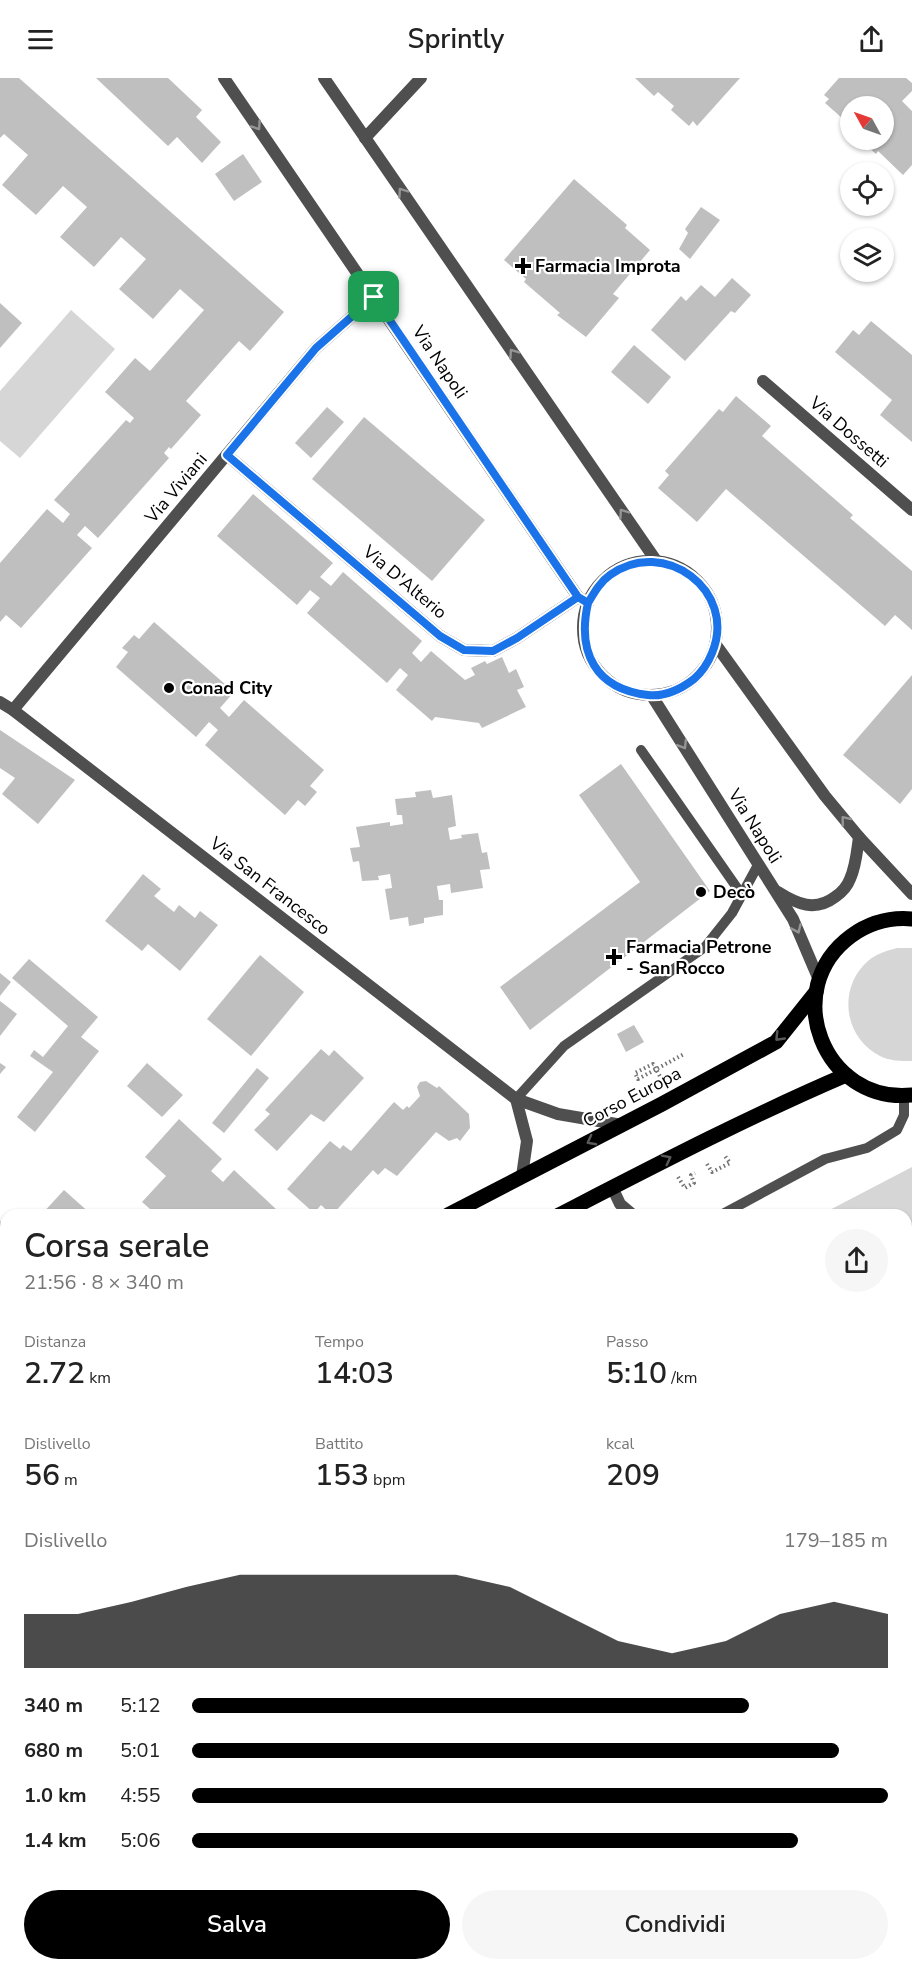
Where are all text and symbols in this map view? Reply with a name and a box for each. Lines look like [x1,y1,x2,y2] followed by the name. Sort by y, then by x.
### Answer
[408,21,504,58] text: Sprintly
[24,23,57,56] icon: menu
[855,23,888,56] icon: share
[840,96,894,150] north arrow
[840,96,894,282] map controls
[250,120,261,131] one-way arrow
[840,162,894,216] button: locate
[398,188,409,199] one-way arrow
[840,228,894,282] button: layers
[535,254,681,278] place label: Farmacia Improta
[516,259,530,273] marker: Farmacia Improta
[348,271,399,322] pin
[357,280,390,313] icon: arrive
[406,320,473,403] street label: Via Napoli
[509,348,520,359] one-way arrow
[804,390,894,473] street label: Via Dossetti
[139,448,212,529] street label: Via Viviani
[619,509,630,520] one-way arrow
[357,539,452,624] street label: Via D'Alterio
[181,676,273,700] place label: Conad City
[162,681,176,695] marker: Conad City
[676,739,688,749] one-way arrow
[722,783,787,868] street label: Via Napoli
[841,816,852,827] one-way arrow
[204,831,335,941] street label: Via San Francesco
[713,880,755,904] place label: Decò
[694,885,708,899] marker: Decò
[790,922,802,933] one-way arrow
[626,935,772,980] place label: Farmacia Petrone - San Rocco
[607,950,621,964] marker: Farmacia Petrone - San Rocco
[775,1030,786,1040] one-way arrow
[579,1061,685,1133] street label: Corso Europa
[586,1134,597,1145] one-way arrow
[660,1155,671,1166] one-way arrow
[24,1224,210,1269] text: Corsa serale
[825,1229,888,1292] button: share
[24,1269,184,1296] text: 21:56 · 8 × 340 m
[24,1331,86,1353] text: Distanza
[315,1331,364,1353] text: Tempo
[606,1331,649,1353] text: Passo
[24,1353,85,1394] text: 2.72
[315,1353,394,1394] text: 14:03
[606,1353,667,1394] text: 5:10
[85,1367,111,1389] text: km
[667,1367,697,1389] text: /km
[24,1433,91,1455] text: Dislivello
[315,1433,363,1455] text: Battito
[606,1433,634,1455] text: kcal
[24,1455,60,1496] text: 56
[315,1455,369,1496] text: 153
[606,1455,660,1496] text: 209
[60,1469,78,1491] text: m
[369,1469,405,1491] text: bpm
[24,1527,107,1554] text: Dislivello
[784,1527,888,1554] text: 179–185 m
[24,1692,83,1719] text: 340 m
[120,1692,161,1719] text: 5:12
[24,1737,83,1764] text: 680 m
[120,1737,161,1764] text: 5:01
[24,1782,87,1809] text: 1.0 km
[120,1782,161,1809] text: 4:55
[24,1827,87,1854] text: 1.4 km
[120,1827,161,1854] text: 5:06
[24,1890,450,1959] button: Salva
[462,1890,888,1959] button: Condividi

